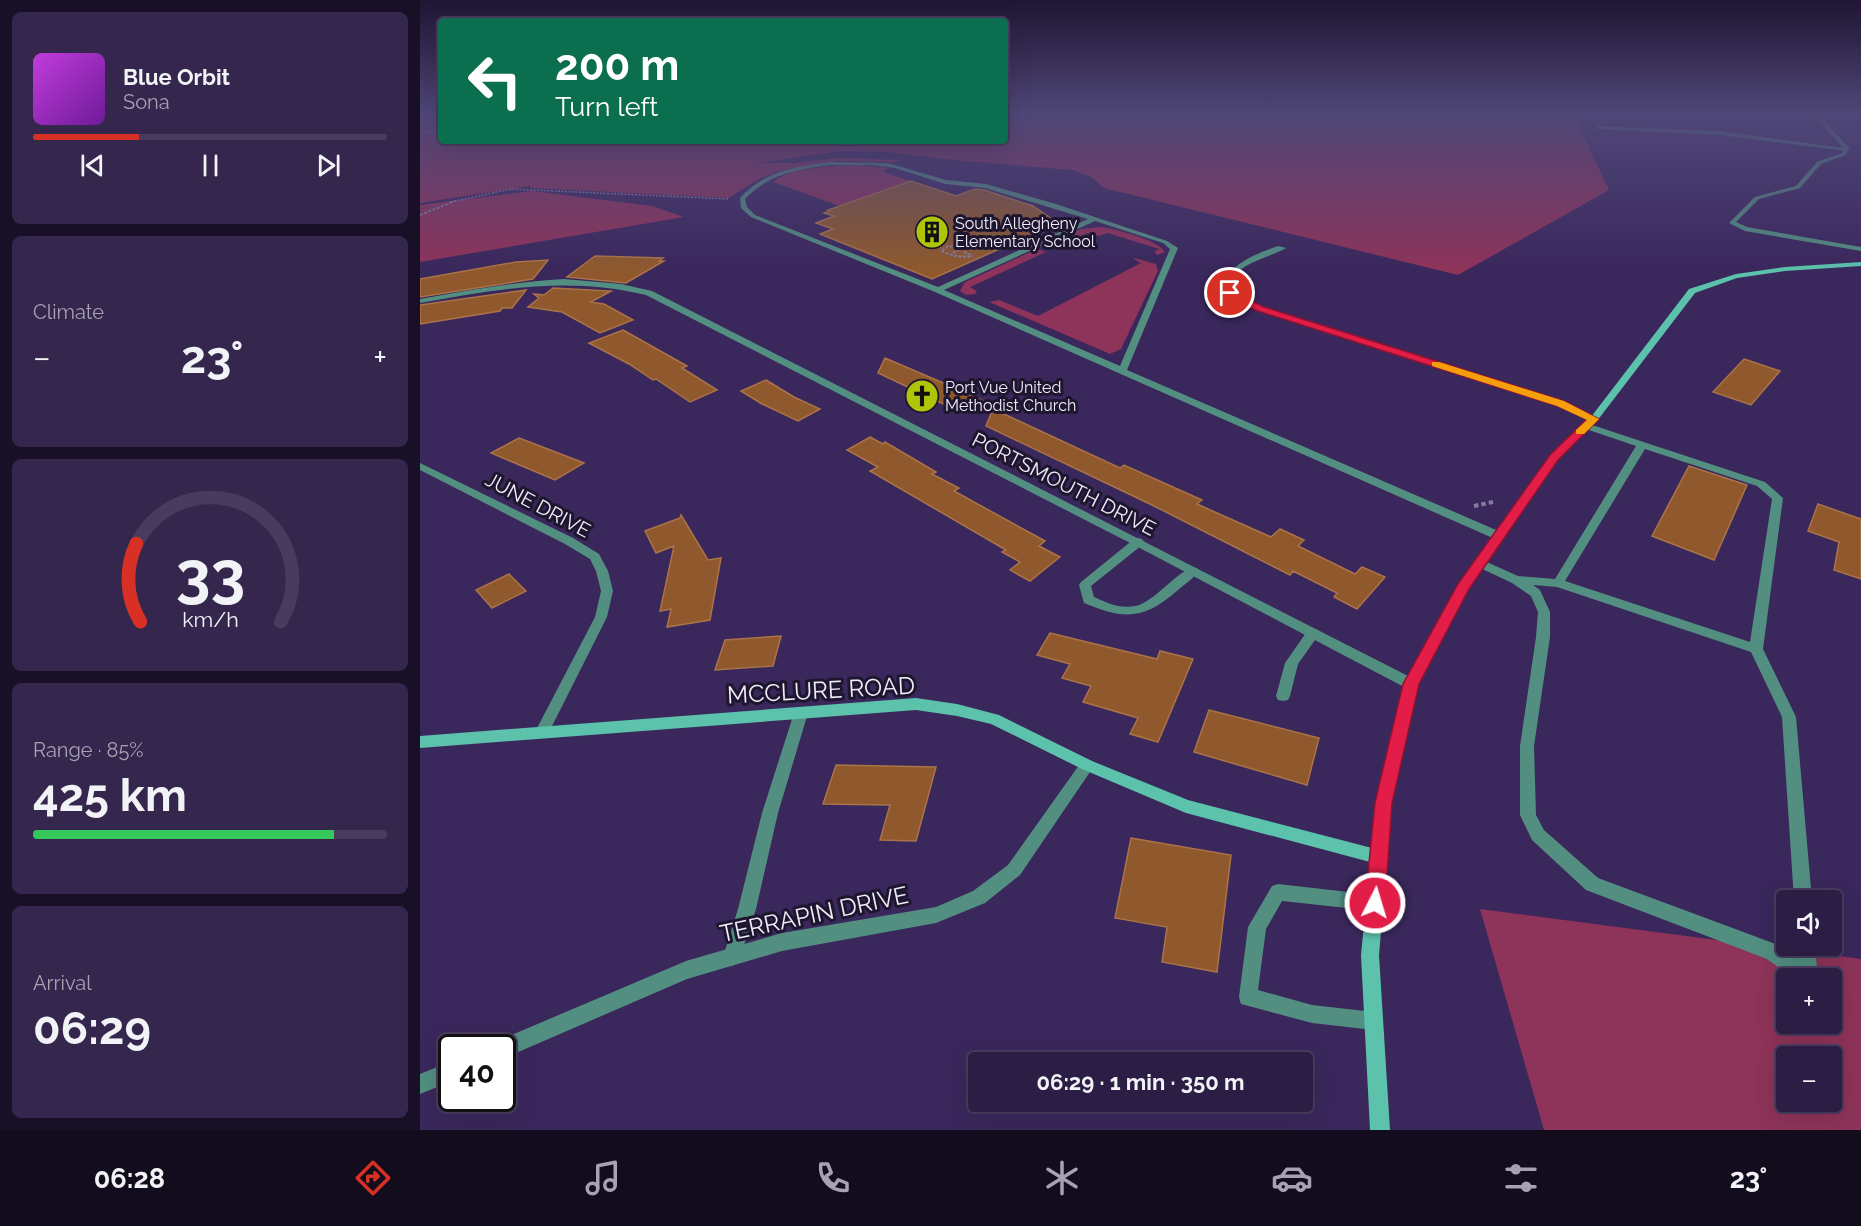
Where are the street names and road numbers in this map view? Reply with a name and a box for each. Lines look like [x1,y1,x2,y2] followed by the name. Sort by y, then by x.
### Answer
[968,427,1160,541] street label: PORTSMOUTH DRIVE
[481,467,595,543] street label: JUNE DRIVE
[726,671,916,709] street label: MCCLURE ROAD
[717,880,911,948] street label: TERRAPIN DRIVE

